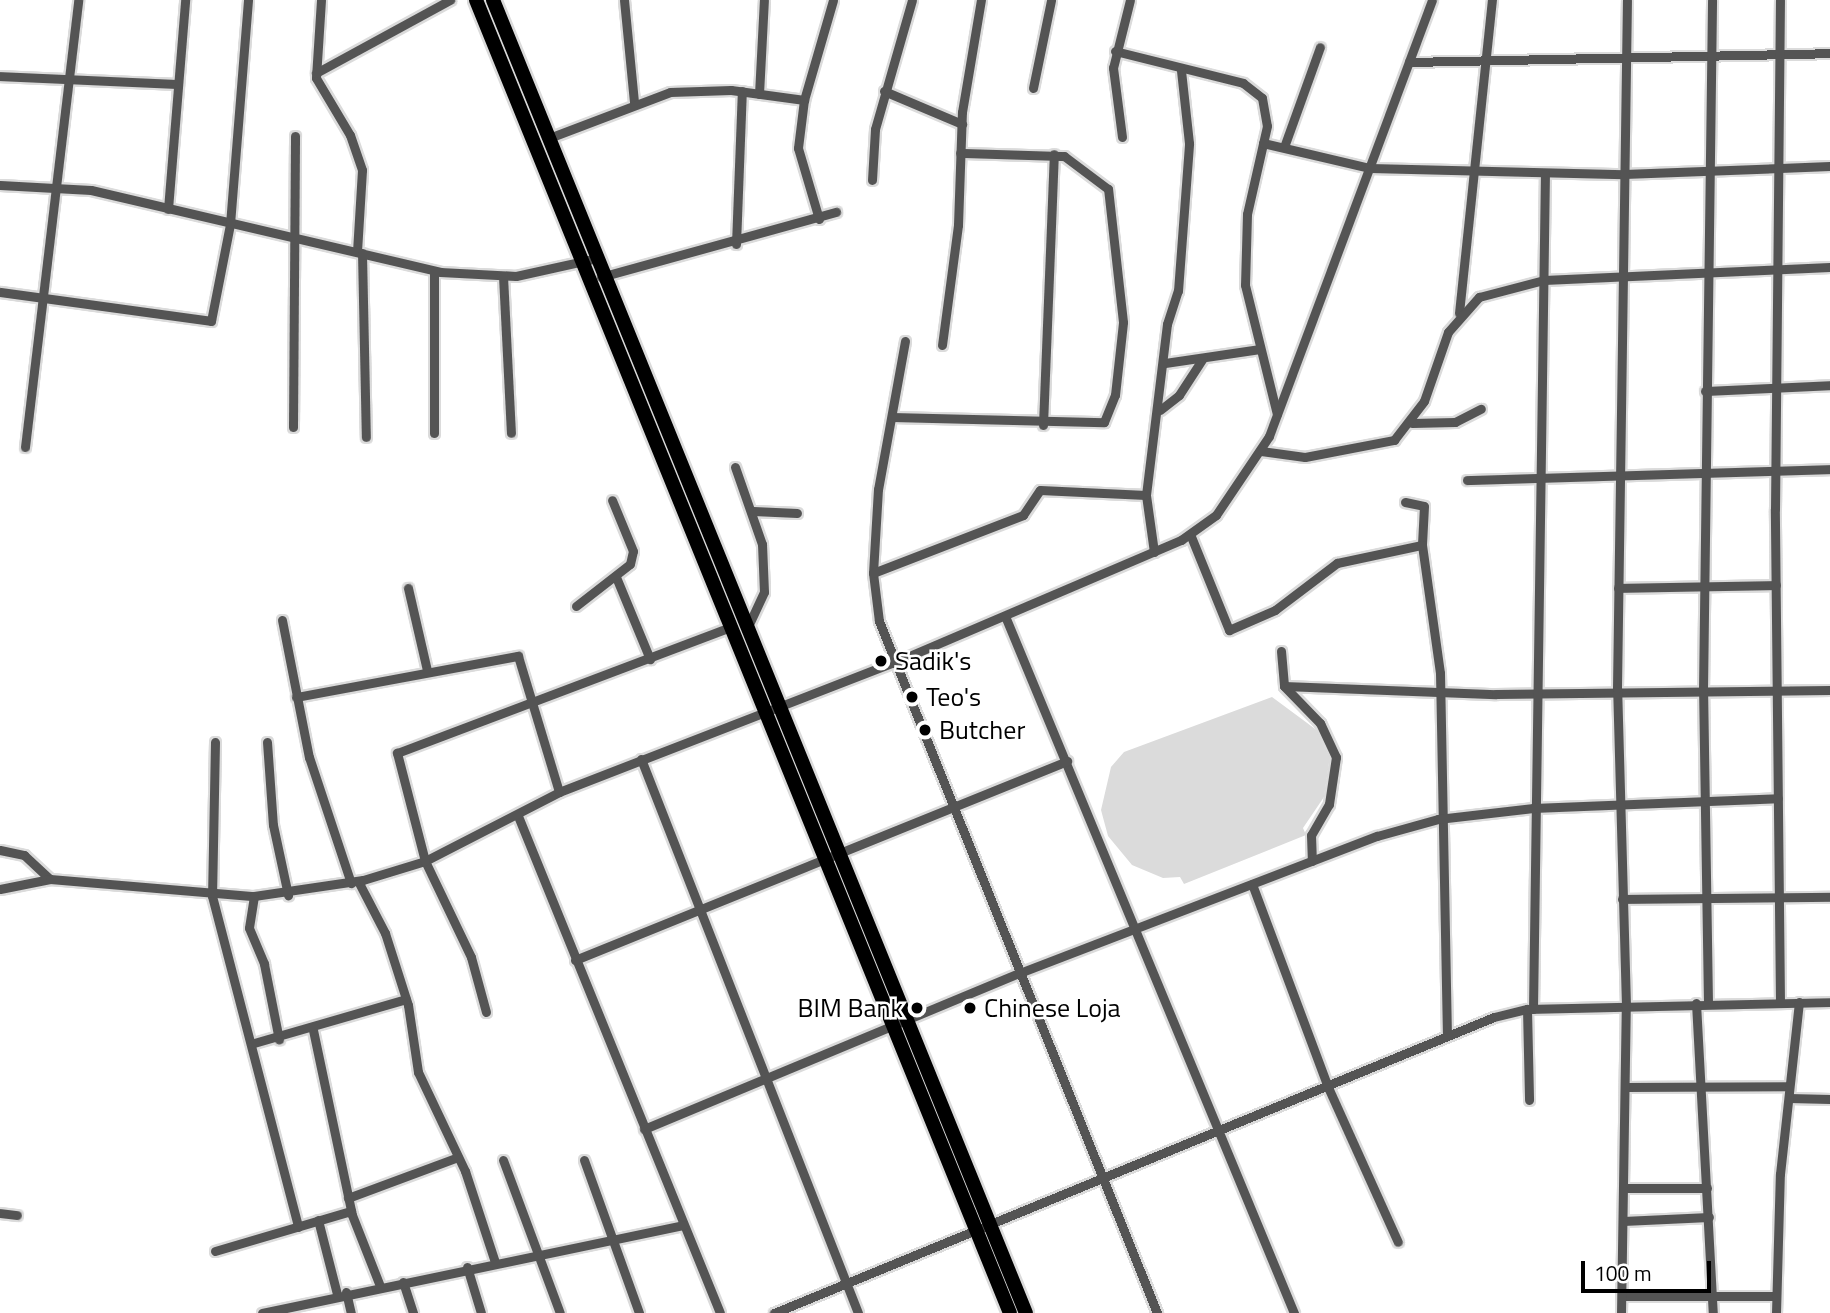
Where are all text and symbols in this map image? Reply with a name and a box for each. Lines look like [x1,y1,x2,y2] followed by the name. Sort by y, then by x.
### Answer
[895,645,971,677] place label: Sadik's
[873,653,889,669] marker: Sadik's
[926,681,981,713] place label: Teo's
[904,689,920,705] marker: Teo's
[939,714,1025,746] place label: Butcher
[917,722,933,738] marker: Butcher
[798,992,903,1024] place label: BIM Bank
[984,992,1121,1024] place label: Chinese Loja
[909,1000,925,1016] marker: BIM Bank
[962,1000,978,1016] marker: Chinese Loja
[1585,1246,1714,1290] scale bar
[1594,1257,1651,1289] text: 100 m

